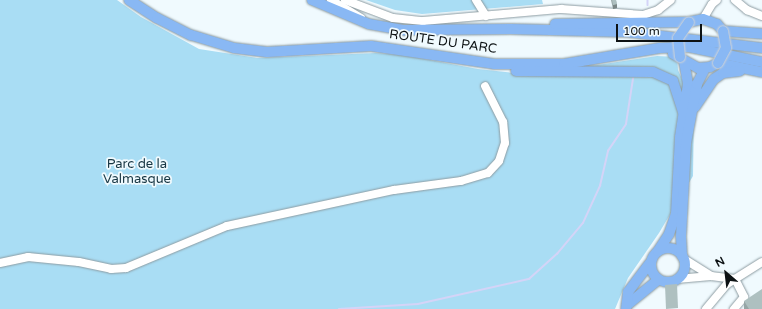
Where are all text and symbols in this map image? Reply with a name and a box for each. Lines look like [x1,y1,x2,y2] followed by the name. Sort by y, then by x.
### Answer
[618,16,704,42] scale bar
[623,24,660,38] text: 100 m
[388,27,498,57] street label: ROUTE DU PARC
[103,157,171,188] park label: Parc de la Valmasque
[706,253,746,293] north arrow
[713,254,727,270] text: N

